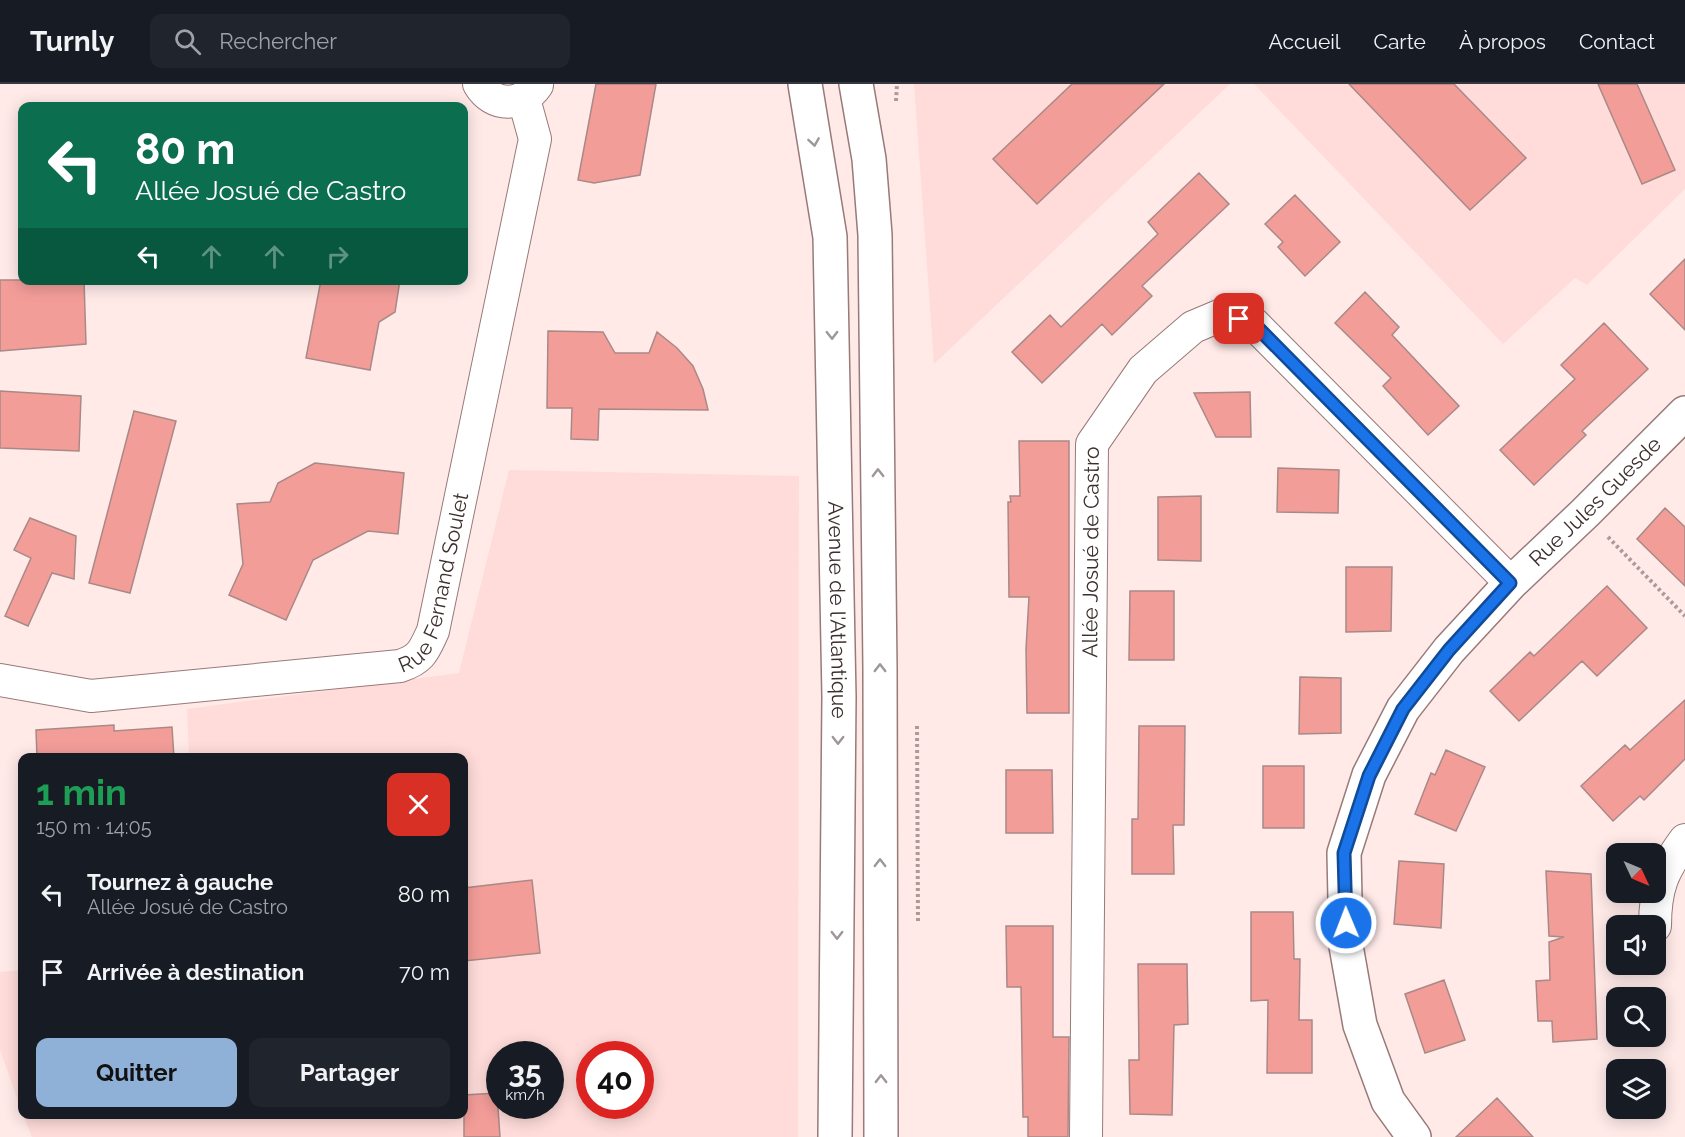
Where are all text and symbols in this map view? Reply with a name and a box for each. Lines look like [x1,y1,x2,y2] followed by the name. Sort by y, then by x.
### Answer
[150,14,570,68] search box
[30,25,114,58] text: Turnly
[171,25,204,58] icon: search
[219,28,337,54] text: Rechercher
[1269,29,1341,54] text: Accueil
[1374,29,1426,54] text: Carte
[1459,29,1546,54] text: À propos
[1579,29,1655,54] text: Contact
[135,125,235,174] text: 80 m
[36,126,114,204] icon: left
[808,137,820,146] one-way arrow
[135,175,406,206] text: Allée Josué de Castro
[132,240,165,273] icon: left
[195,240,228,273] icon: ahead
[258,240,291,273] icon: ahead
[321,240,354,273] icon: right
[1213,293,1264,344] pin
[1222,302,1255,335] icon: arrive
[826,331,838,340] one-way arrow
[1524,431,1666,571] street label: Rue Jules Guesde
[1077,446,1104,658] street label: Allée Josué de Castro
[872,468,884,477] one-way arrow
[394,490,473,678] street label: Rue Fernand Soulet
[823,501,852,719] street label: Avenue de l'Atlantique
[874,663,886,672] one-way arrow
[832,736,844,745] one-way arrow
[36,771,127,813] text: 1 min
[387,773,450,836] button: close
[36,815,152,839] text: 150 m · 14:05
[1606,843,1666,903] north arrow
[1606,843,1666,1119] map controls
[874,858,886,867] one-way arrow
[87,869,273,895] text: Tournez à gauche
[36,878,69,911] icon: left
[398,881,450,907] text: 80 m
[1314,891,1378,955] position arrow
[87,895,288,919] text: Allée Josué de Castro
[1606,915,1666,975] button: sound
[831,931,843,940] one-way arrow
[36,956,69,989] icon: arrive
[87,959,304,985] text: Arrivée à destination
[399,959,450,985] text: 70 m
[1606,987,1666,1047] button: search
[36,1038,237,1107] button: Quitter
[249,1038,450,1107] button: Partager
[576,1041,654,1119] speed limit sign: 40
[508,1055,542,1090] text: 35
[1606,1059,1666,1119] button: layers
[874,1074,887,1083] one-way arrow
[505,1086,545,1104] text: km/h

